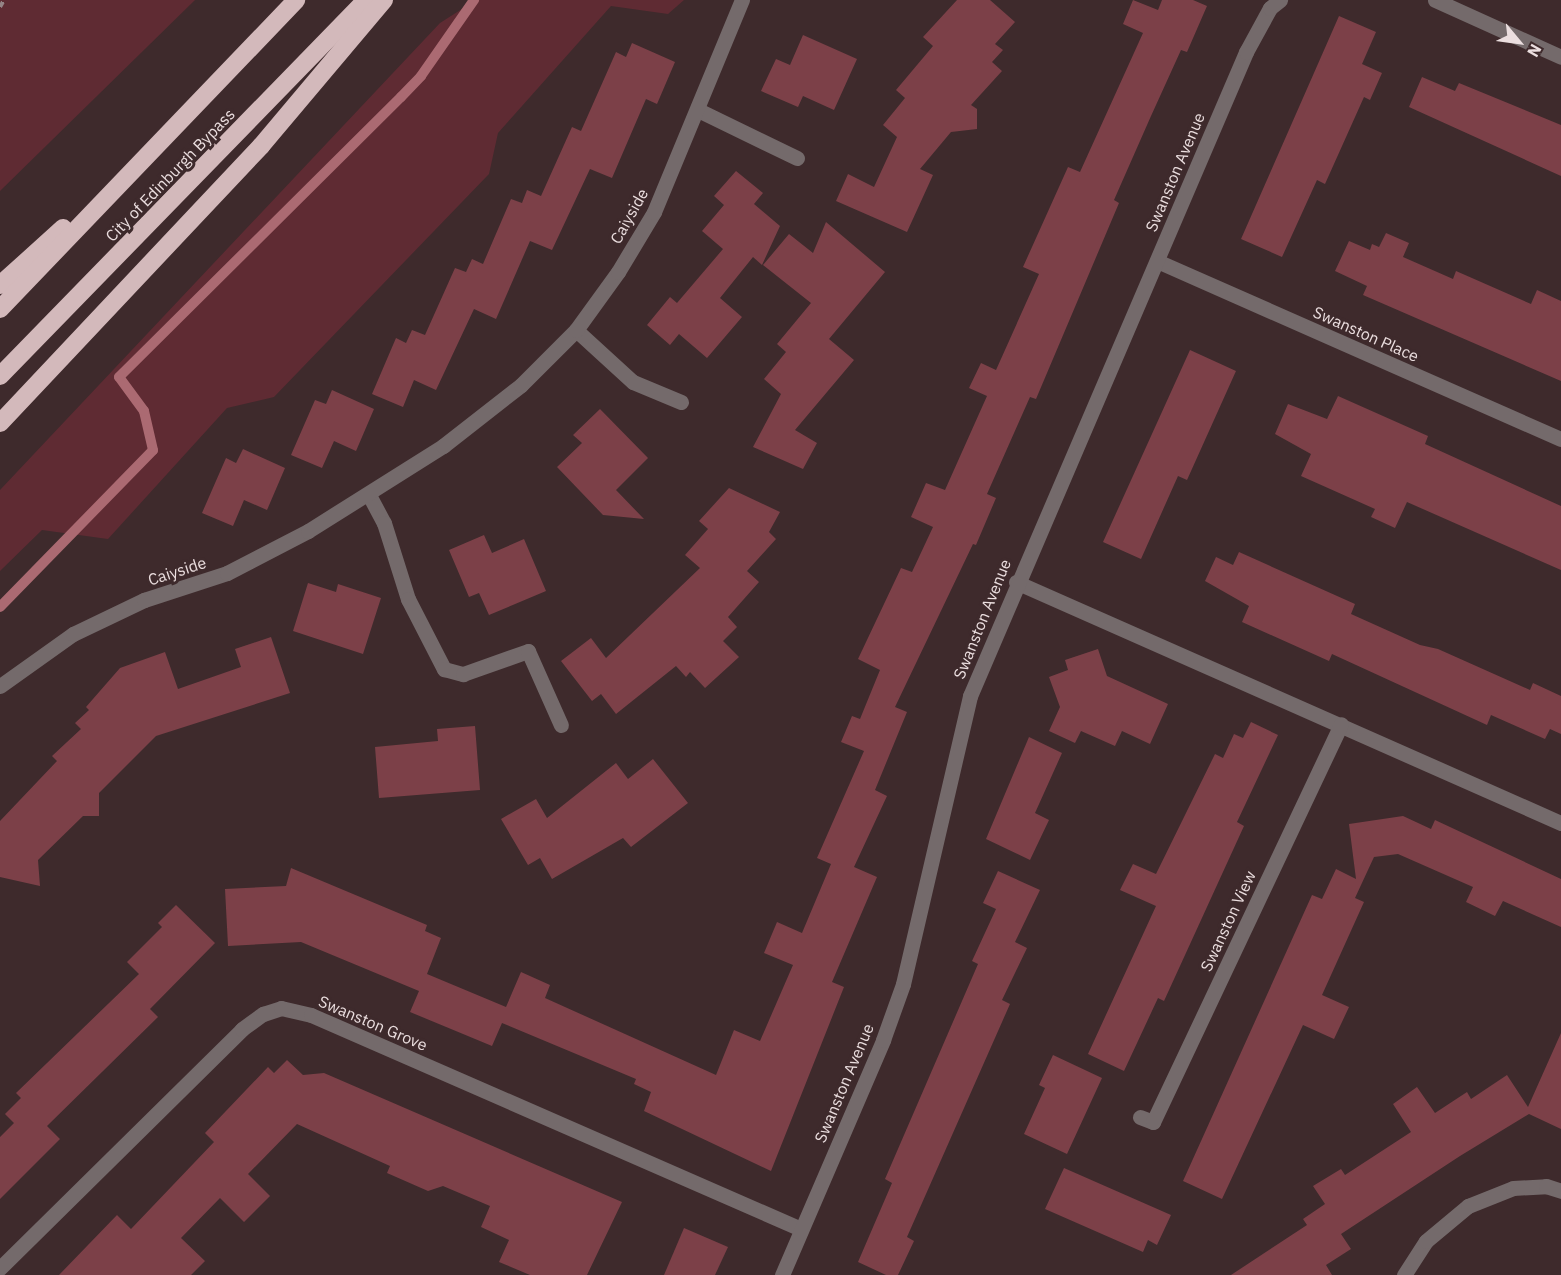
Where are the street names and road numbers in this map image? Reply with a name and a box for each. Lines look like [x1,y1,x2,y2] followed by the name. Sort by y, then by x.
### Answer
[101,105,239,245] street label: City of Edinburgh Bypass
[1141,110,1209,234] street label: Swanston Avenue
[606,185,652,247] street label: Caiyside
[1310,302,1422,366] street label: Swanston Place
[145,553,209,589] street label: Caiyside
[949,556,1015,682] street label: Swanston Avenue
[1196,868,1260,974] street label: Swanston View
[316,991,430,1055] street label: Swanston Grove
[810,1021,878,1145] street label: Swanston Avenue

